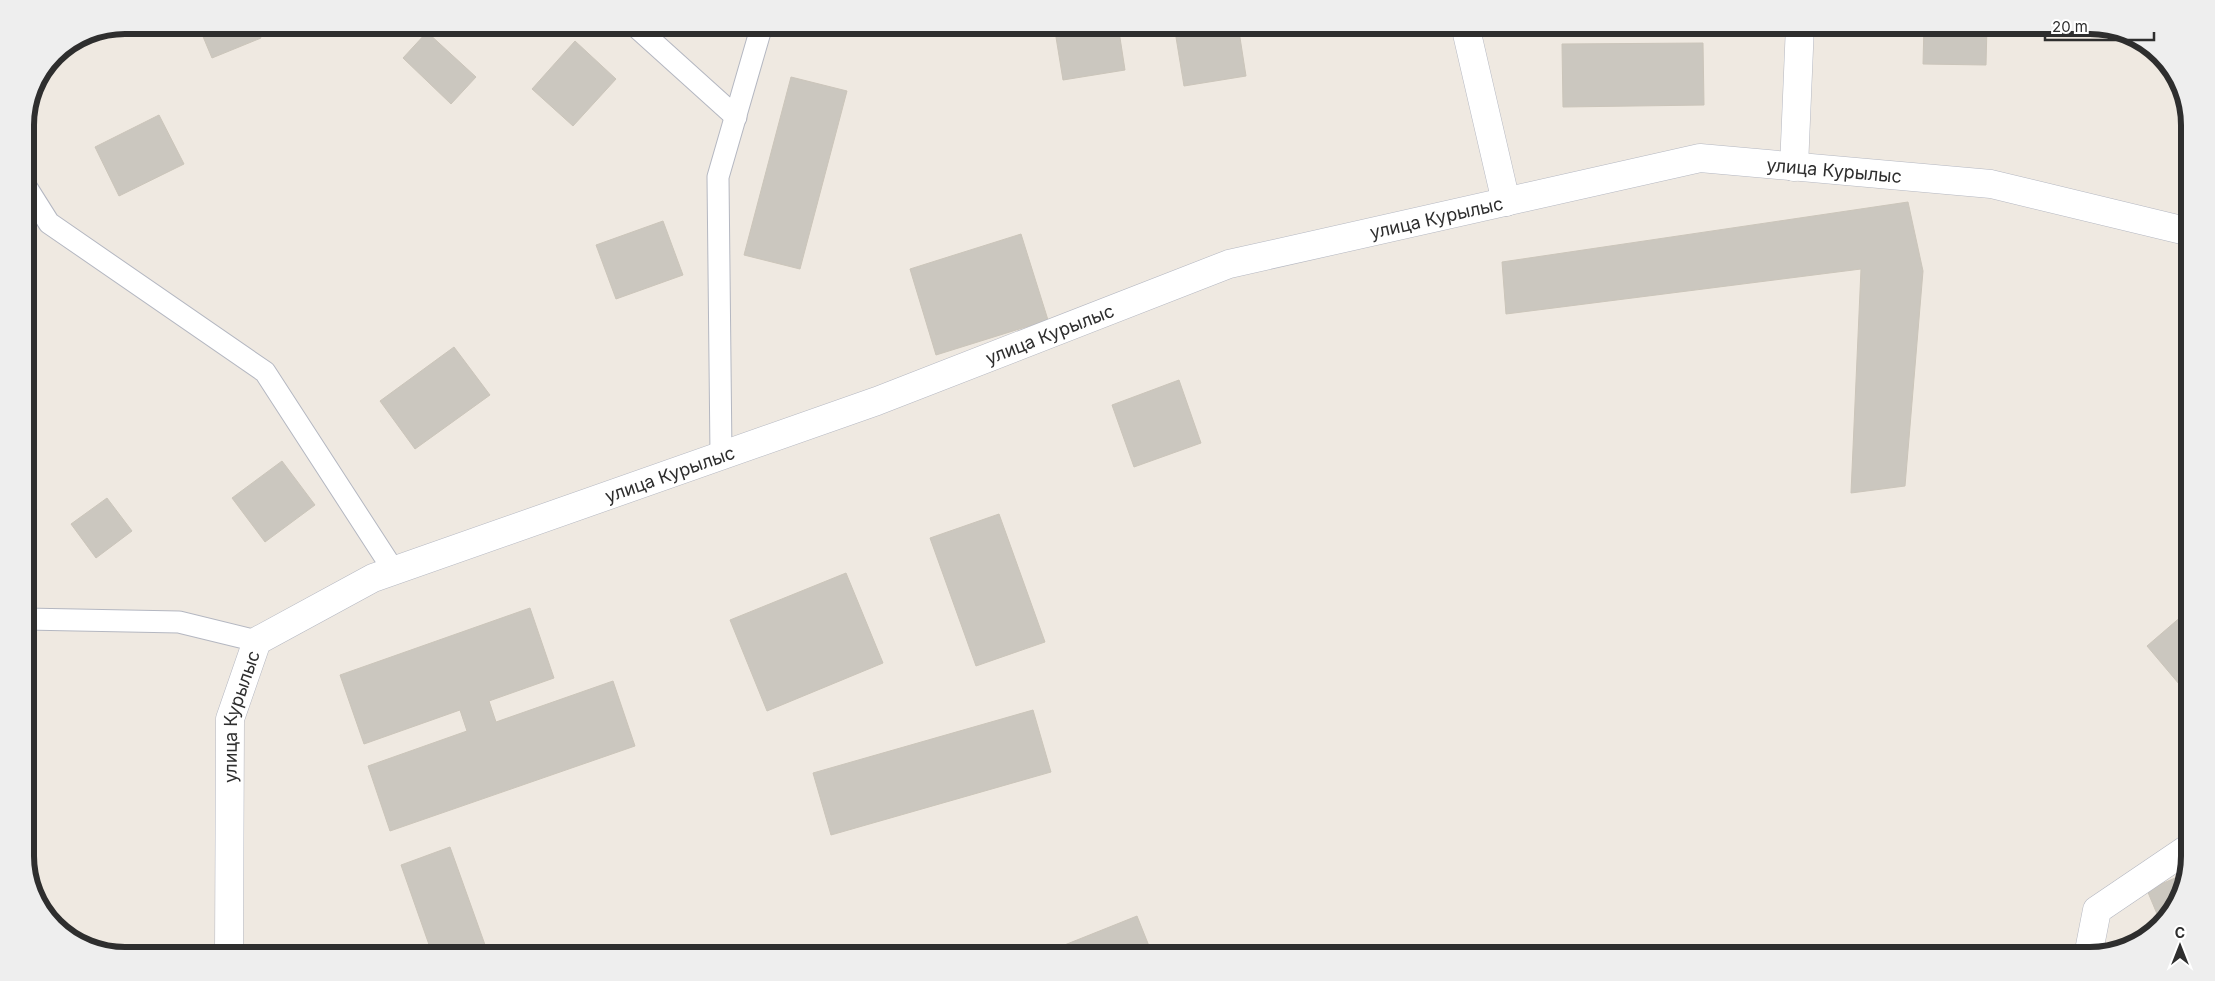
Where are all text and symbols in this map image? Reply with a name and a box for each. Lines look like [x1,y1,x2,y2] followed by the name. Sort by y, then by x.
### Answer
[2045,10,2154,42] scale bar
[2052,17,2088,36] text: 20 m
[1766,153,1903,187] street label: улица Курылыс
[1368,192,1505,243] street label: улица Курылыс
[982,299,1117,368] street label: улица Курылыс
[602,441,737,506] street label: улица Курылыс
[219,648,263,783] street label: улица Курылыс
[2155,921,2205,971] north arrow
[2175,924,2185,941] text: С

